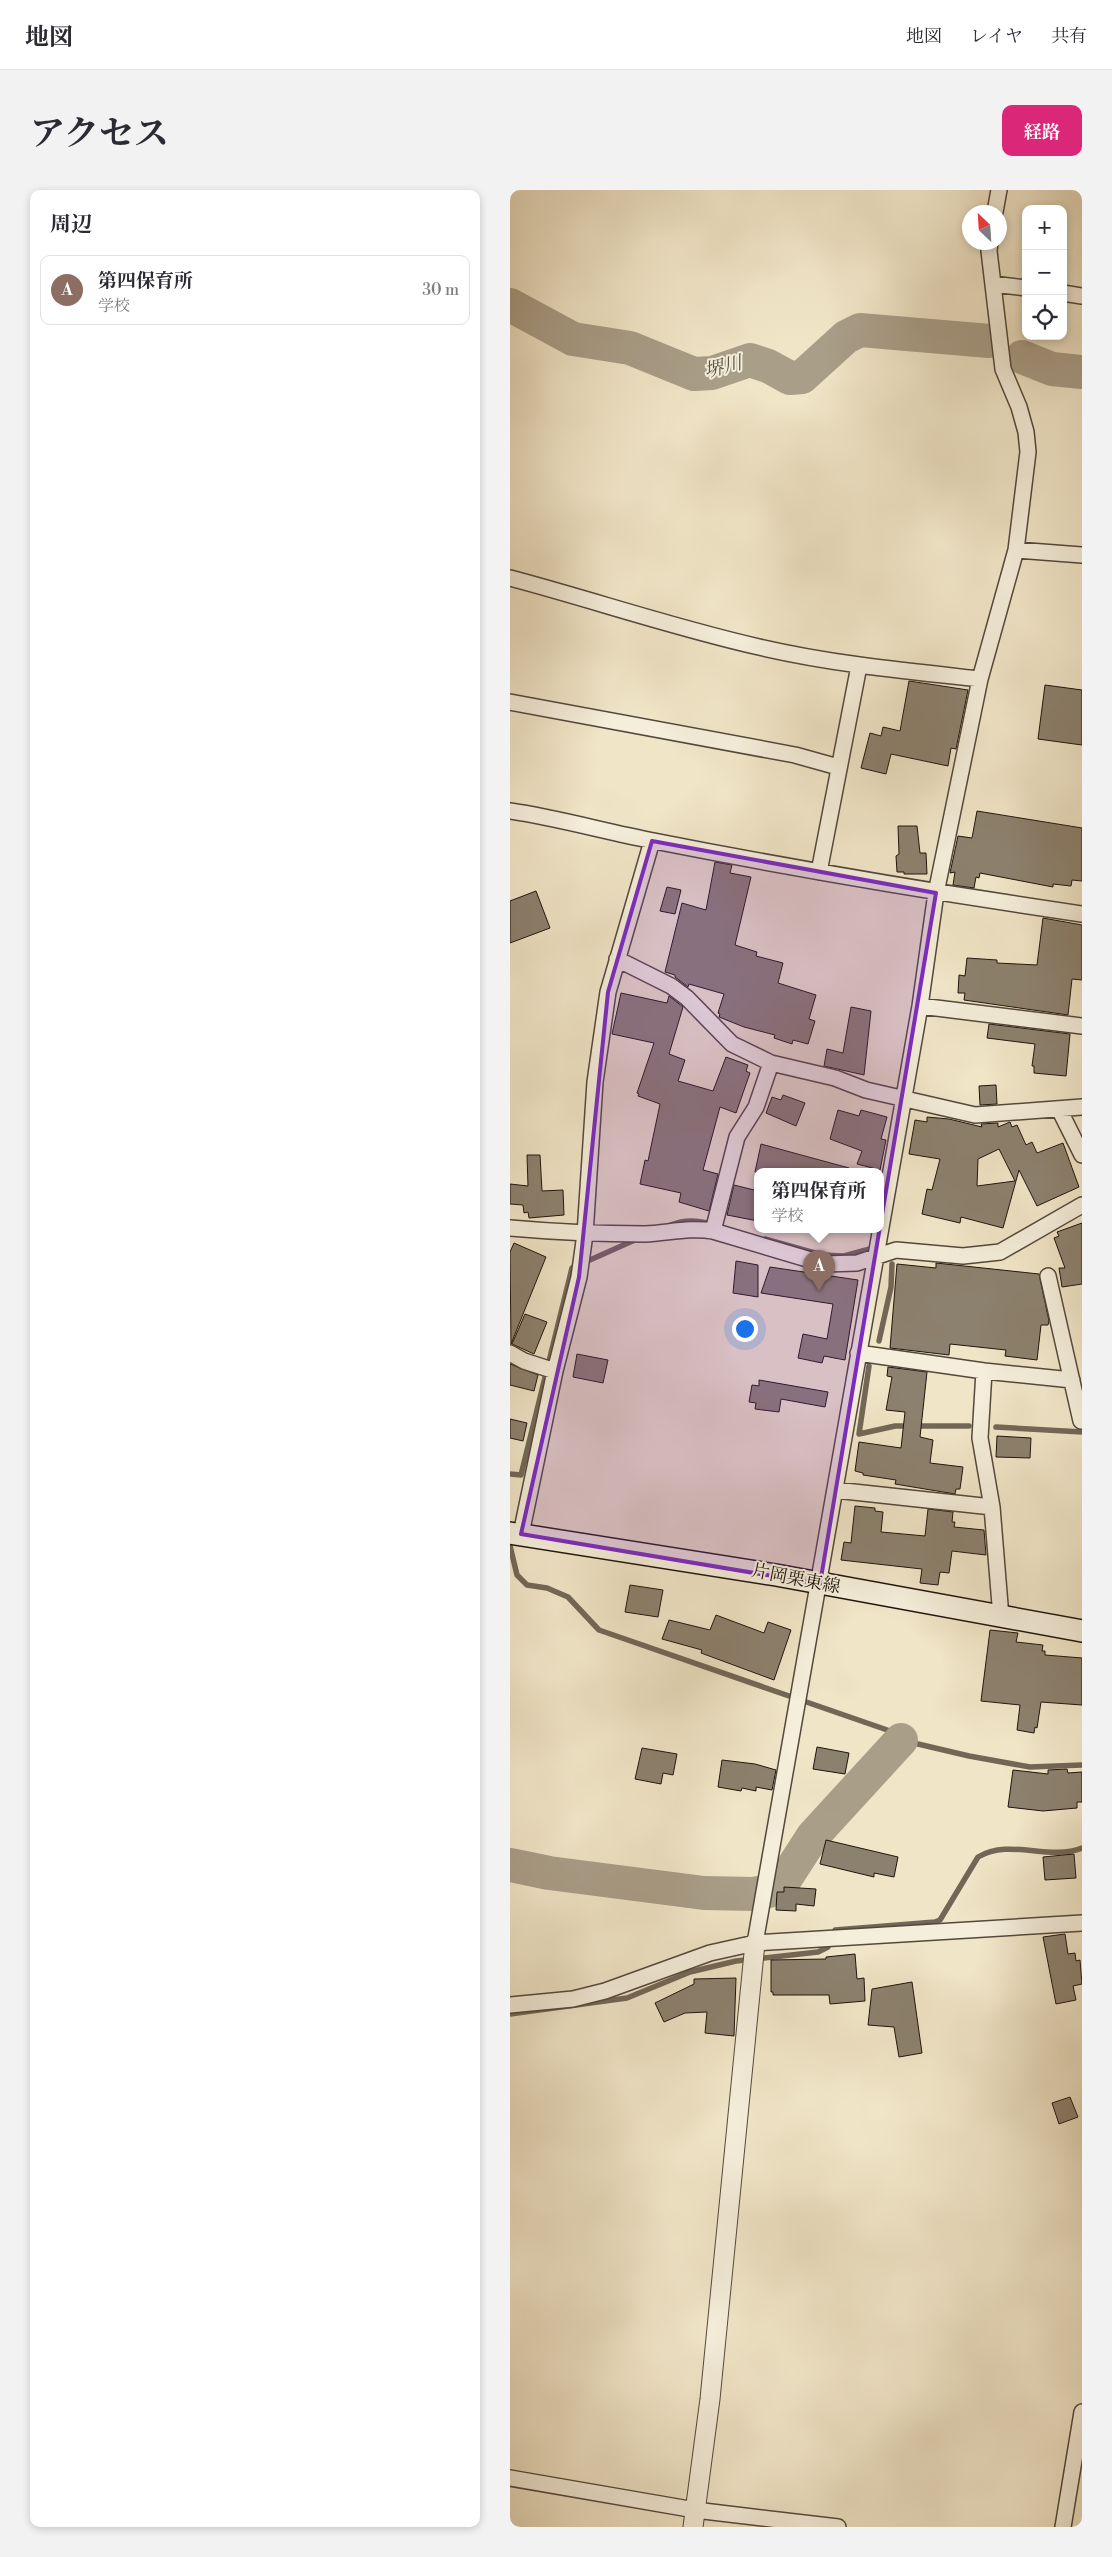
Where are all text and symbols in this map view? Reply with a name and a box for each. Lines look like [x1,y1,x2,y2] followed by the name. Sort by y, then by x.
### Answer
[25,23,73,53] text: 地図
[906,25,942,48] text: 地図
[970,25,1023,48] text: レイヤ
[1051,25,1087,48] text: 共有
[1002,105,1082,156] button: 経路
[30,113,169,156] text: アクセス
[962,205,1007,250] north arrow
[1022,205,1067,340] map controls
[1022,205,1067,250] button: +
[50,212,92,238] text: 周辺
[1022,250,1067,295] button: −
[98,269,193,293] text: 第四保育所
[61,280,73,300] text: A
[422,280,459,300] text: 30 m
[1022,295,1067,340] button: locate
[98,296,130,316] text: 学校
[702,350,746,383] water label: 堺川
[754,1168,884,1233] popup
[771,1179,867,1203] text: 第四保育所
[771,1206,804,1226] text: 学校
[803,1250,835,1291] pin: A
[732,1316,758,1342] your location
[750,1559,842,1599] street label: 片岡栗東線

